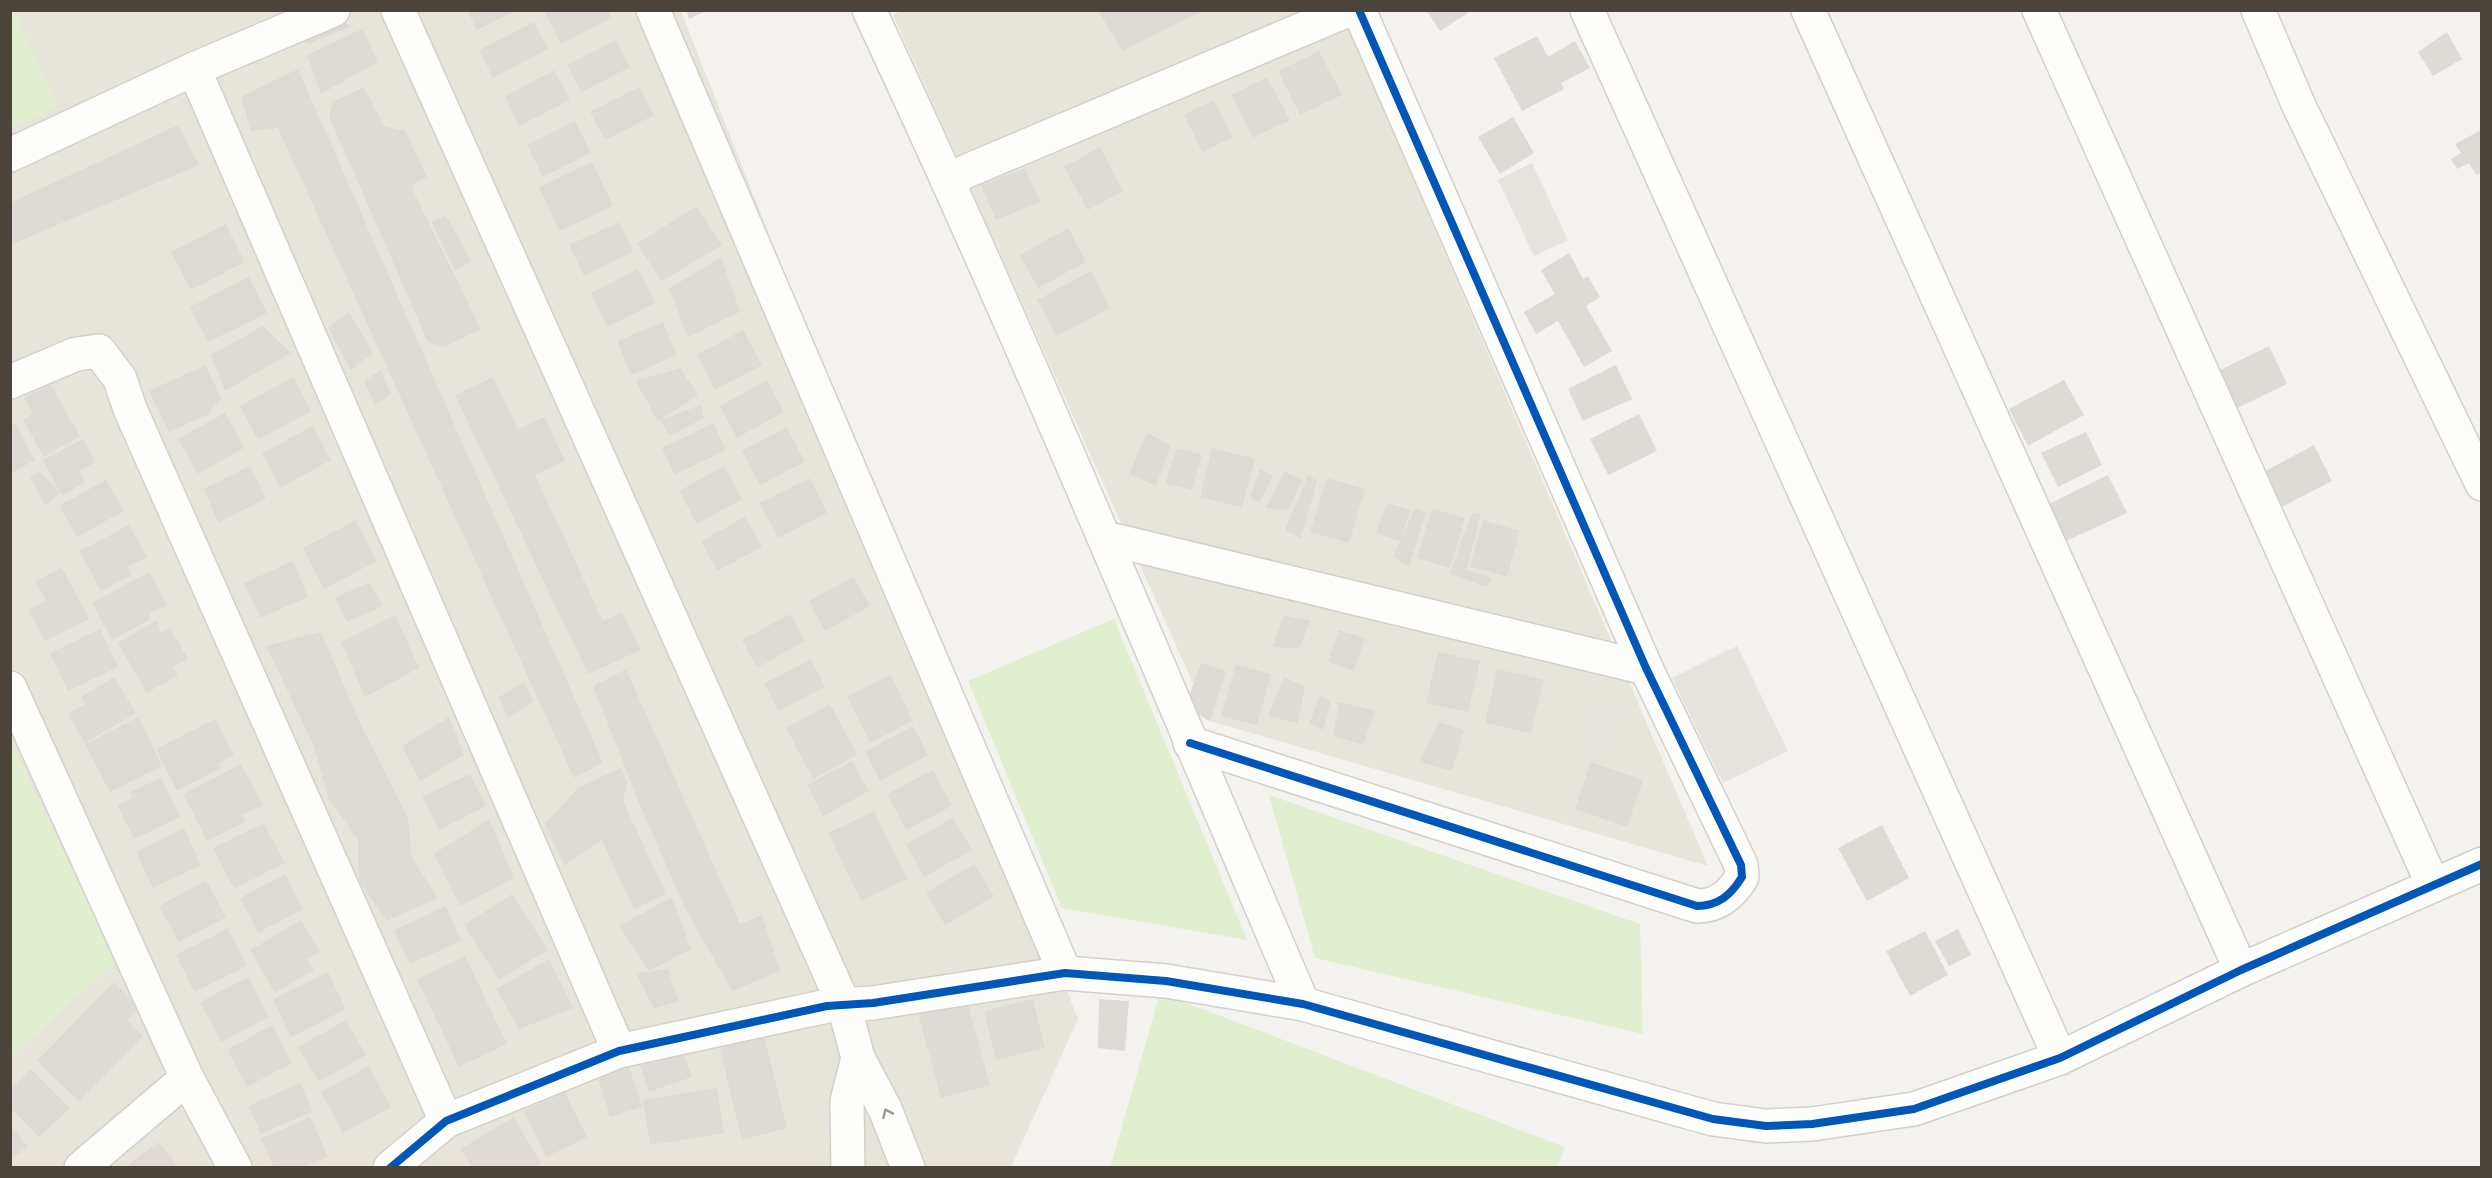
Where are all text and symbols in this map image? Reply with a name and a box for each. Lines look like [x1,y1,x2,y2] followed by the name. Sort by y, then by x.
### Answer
[882,1109,894,1120] one-way arrow

